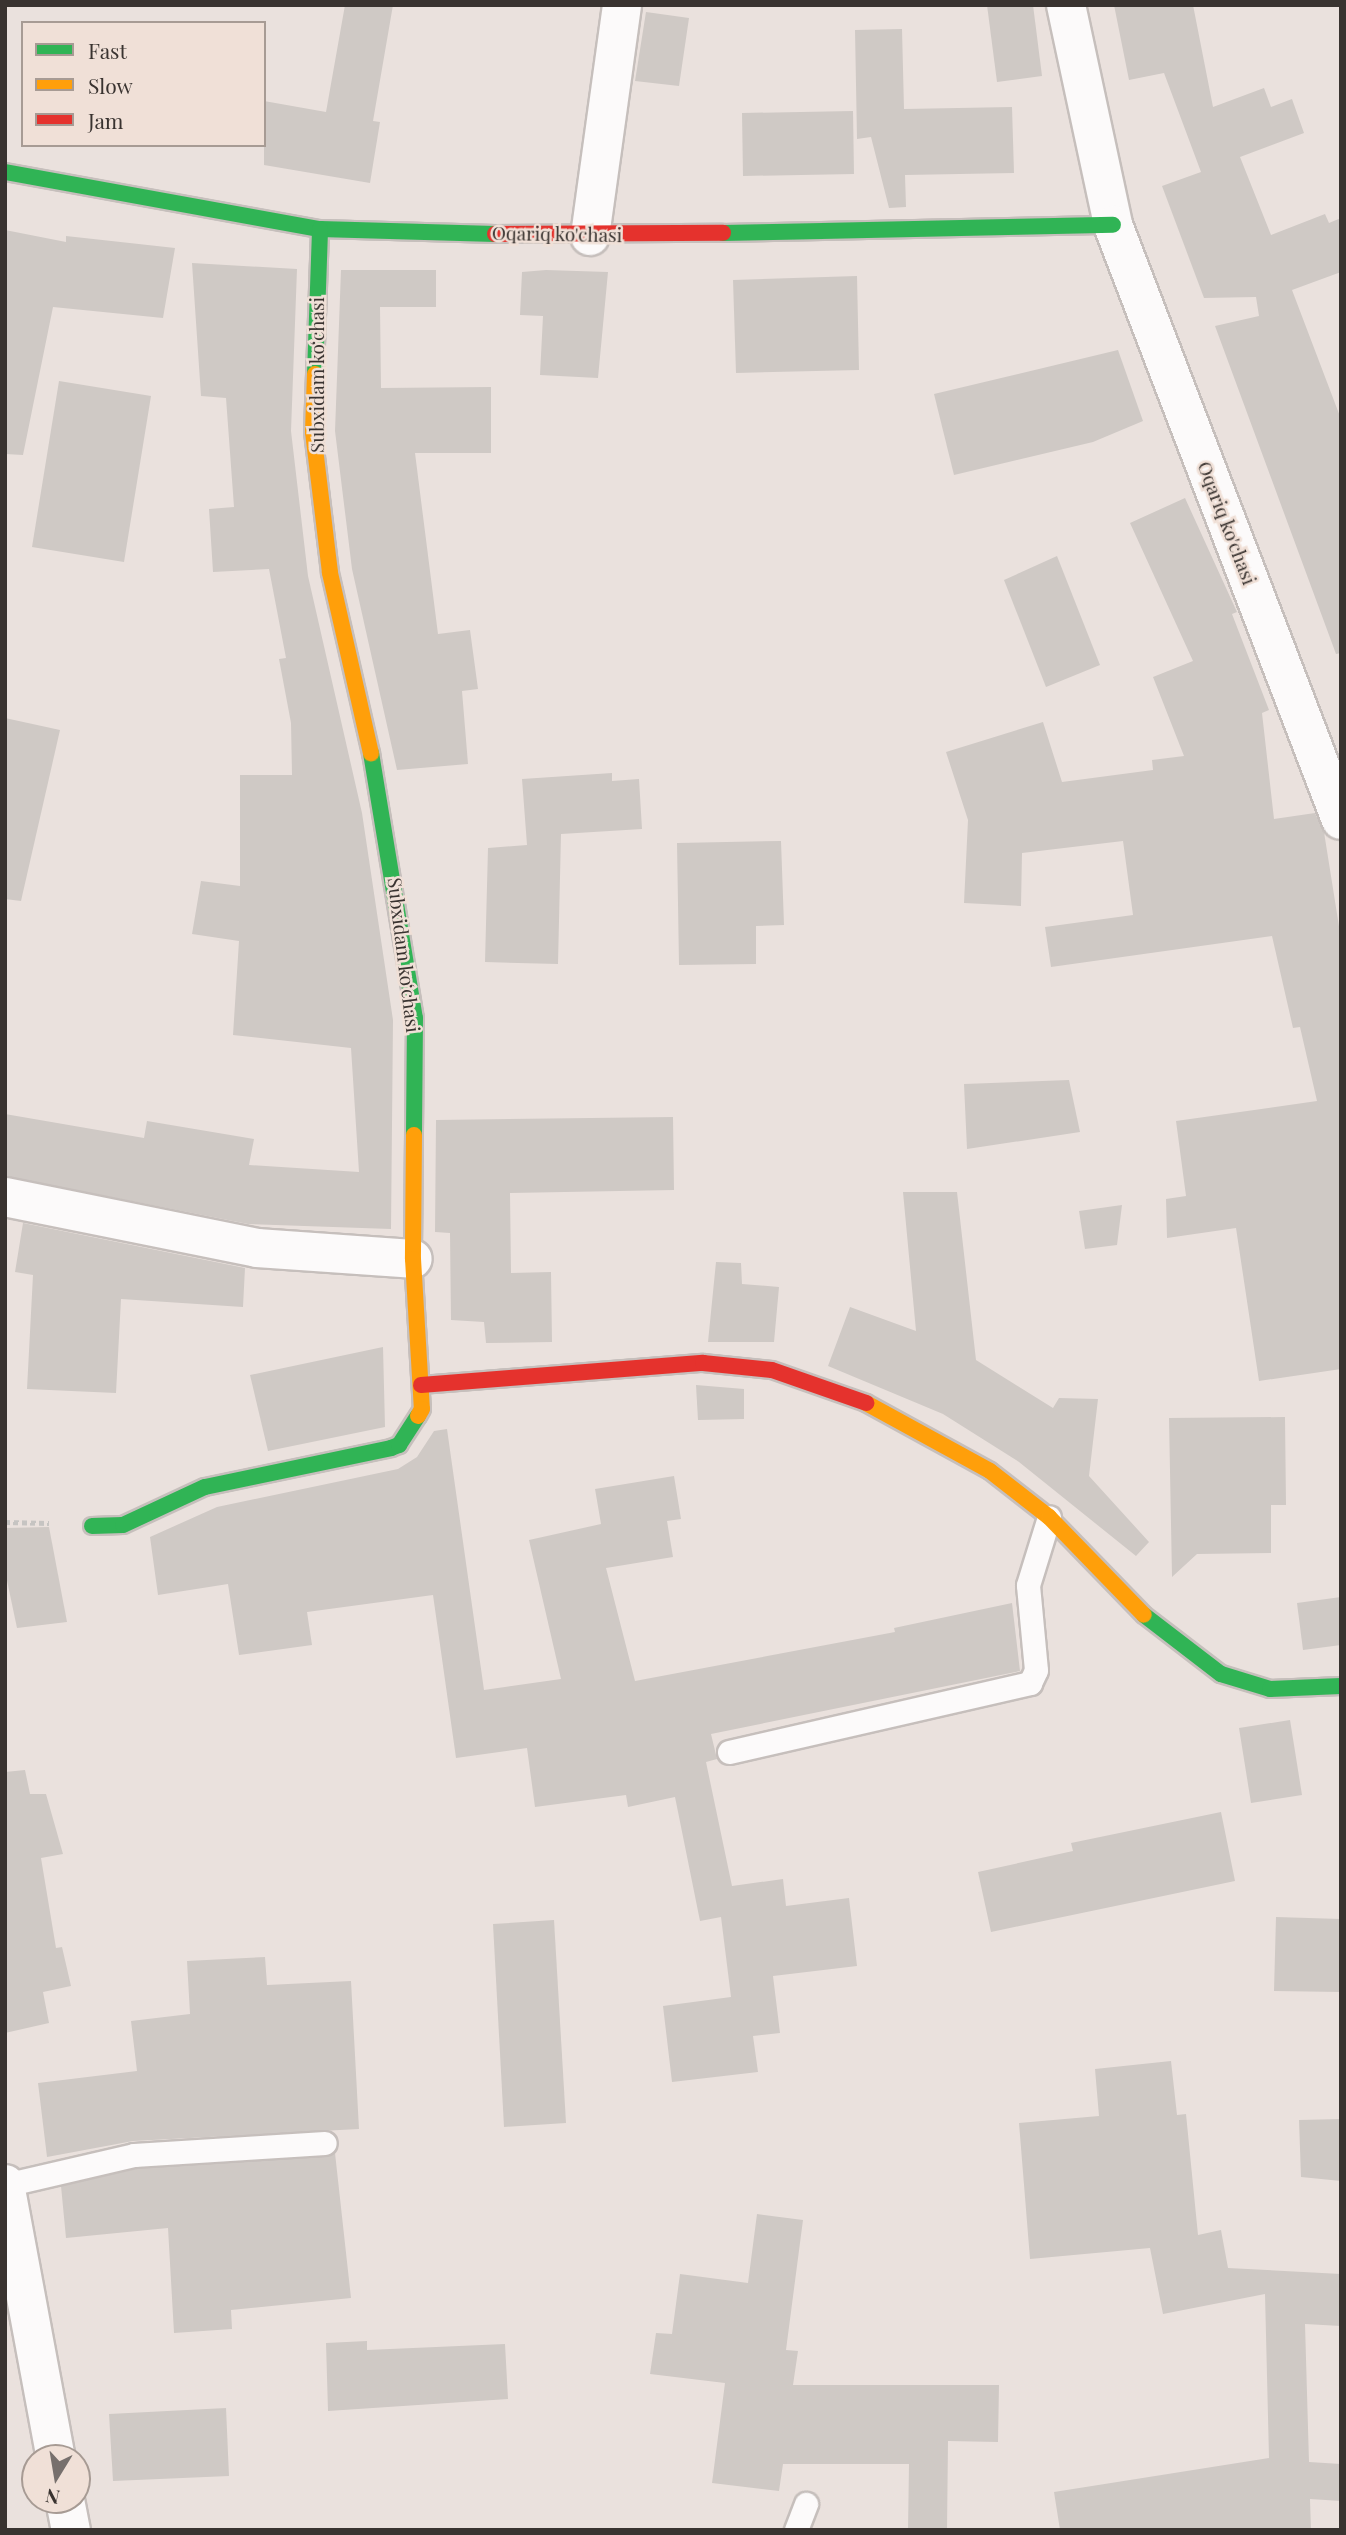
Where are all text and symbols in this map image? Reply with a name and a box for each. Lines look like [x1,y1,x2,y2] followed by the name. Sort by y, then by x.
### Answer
[21,21,266,147] legend
[88,36,127,64] text: Fast
[88,71,133,99] text: Slow
[88,106,124,134] text: Jam
[491,221,623,247] street label: Oqariq ko'chasi
[306,297,328,453] street label: Subxidam koʻchasi
[1193,458,1261,588] street label: Oqariq ko'chasi
[383,876,425,1034] street label: Subxidam koʻchasi
[21,2444,91,2514] north arrow
[43,2484,62,2512] text: N

